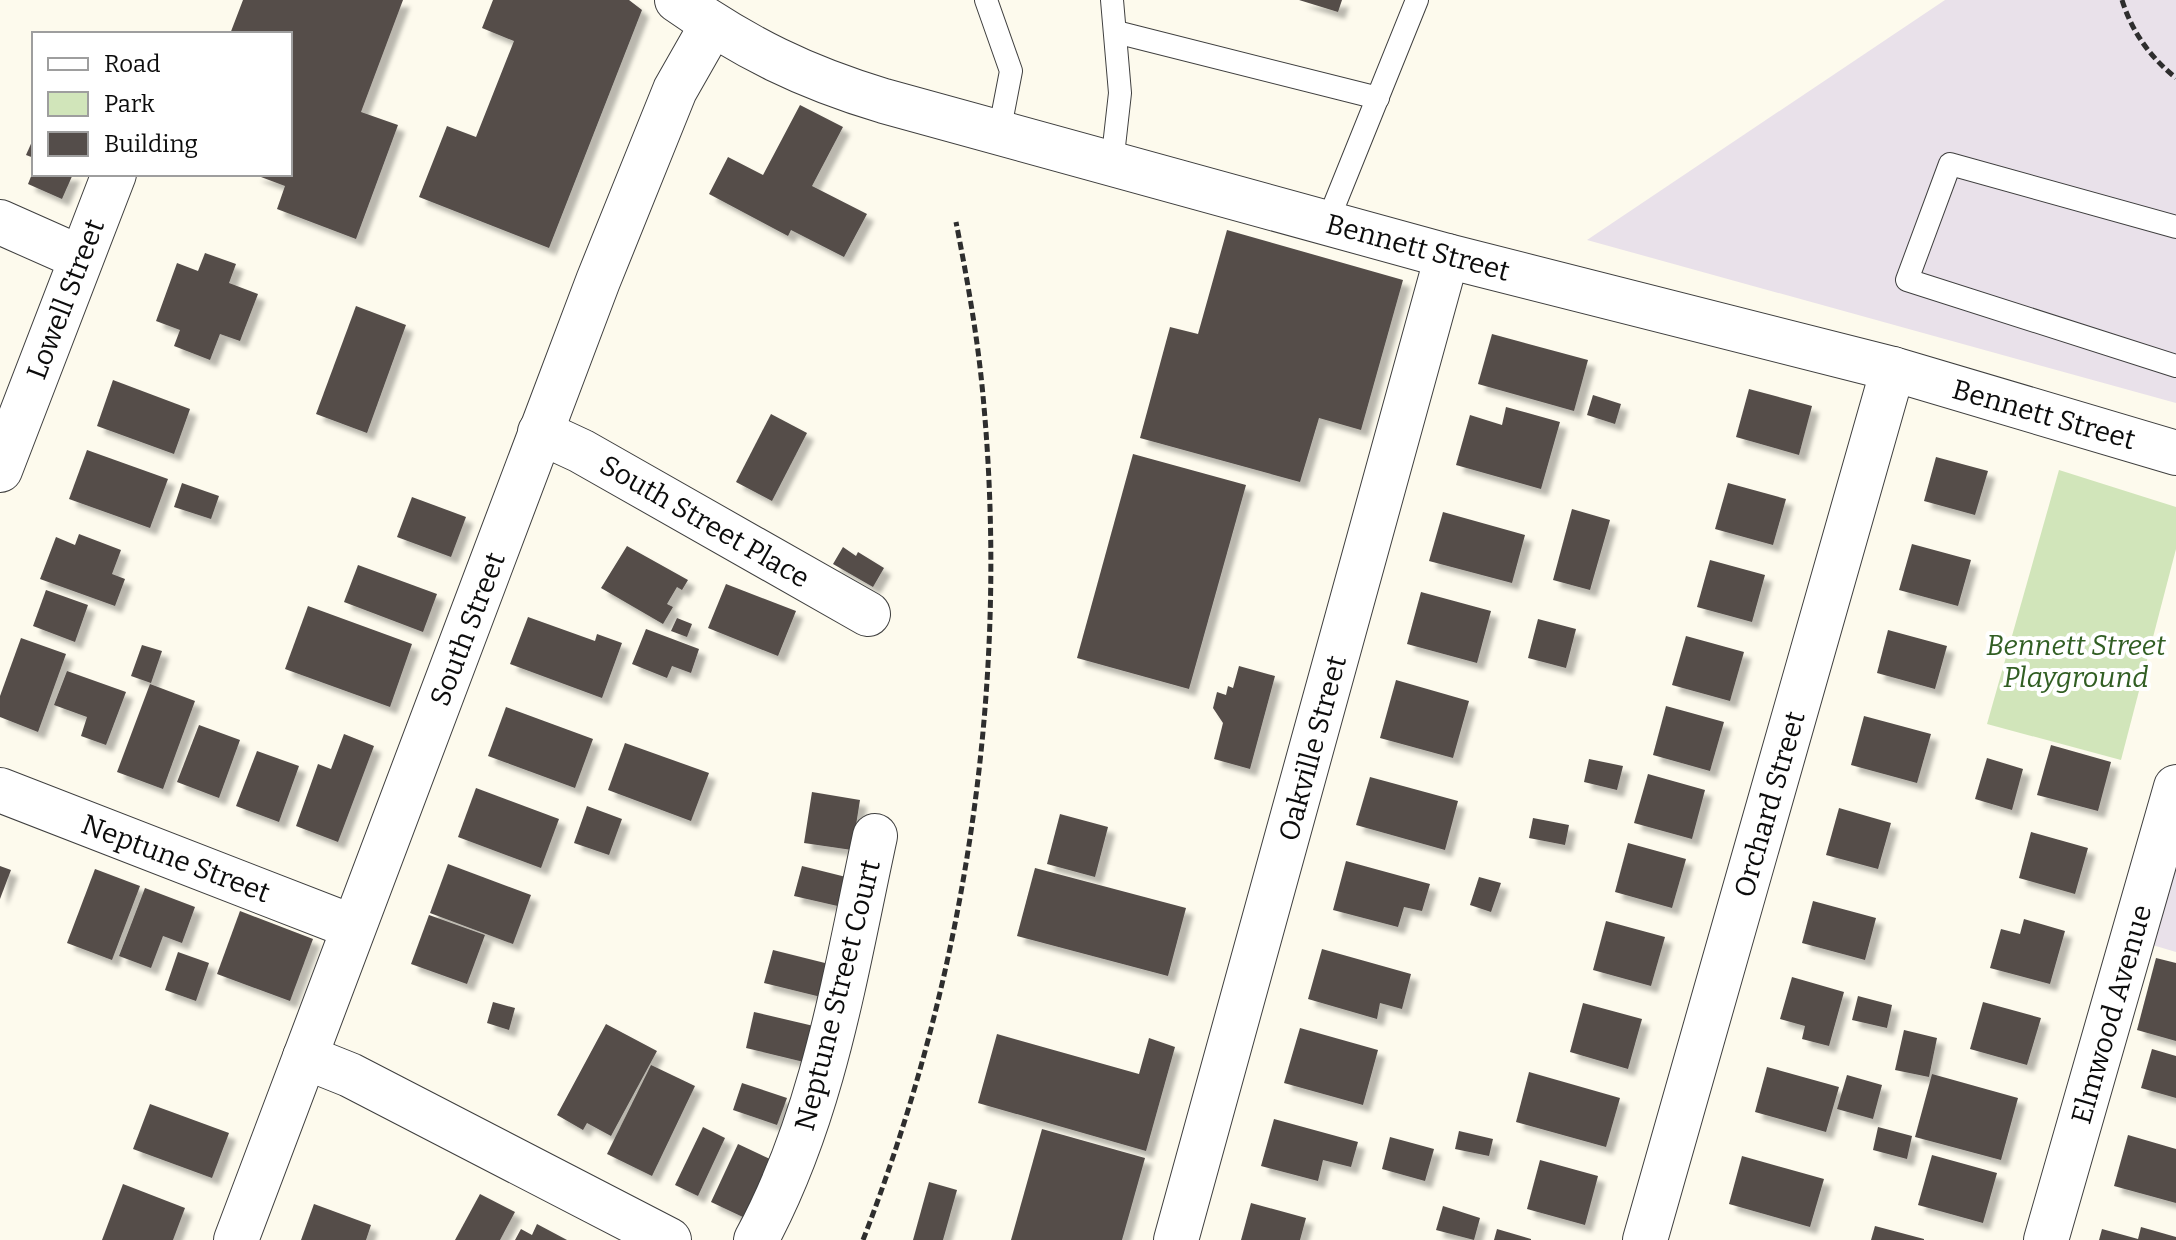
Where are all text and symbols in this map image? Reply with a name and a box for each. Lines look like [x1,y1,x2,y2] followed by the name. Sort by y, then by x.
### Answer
[32,32,292,176] legend
[104,50,160,78] text: Road
[104,90,155,118] text: Park
[104,130,198,158] text: Building
[1322,207,1513,288] street label: Bennett Street
[20,215,111,384] street label: Lowell Street
[1949,373,2139,456] street label: Bennett Street
[594,448,815,595] street label: South Street Place
[423,548,512,711] street label: South Street
[1986,629,2167,694] park label: Bennett Street Playground
[1272,652,1353,844] street label: Oakville Street
[1727,707,1812,901] street label: Orchard Street
[77,807,275,910] street label: Neptune Street
[788,856,887,1134] street label: Neptune Street Court
[2064,901,2159,1127] street label: Elmwood Avenue

